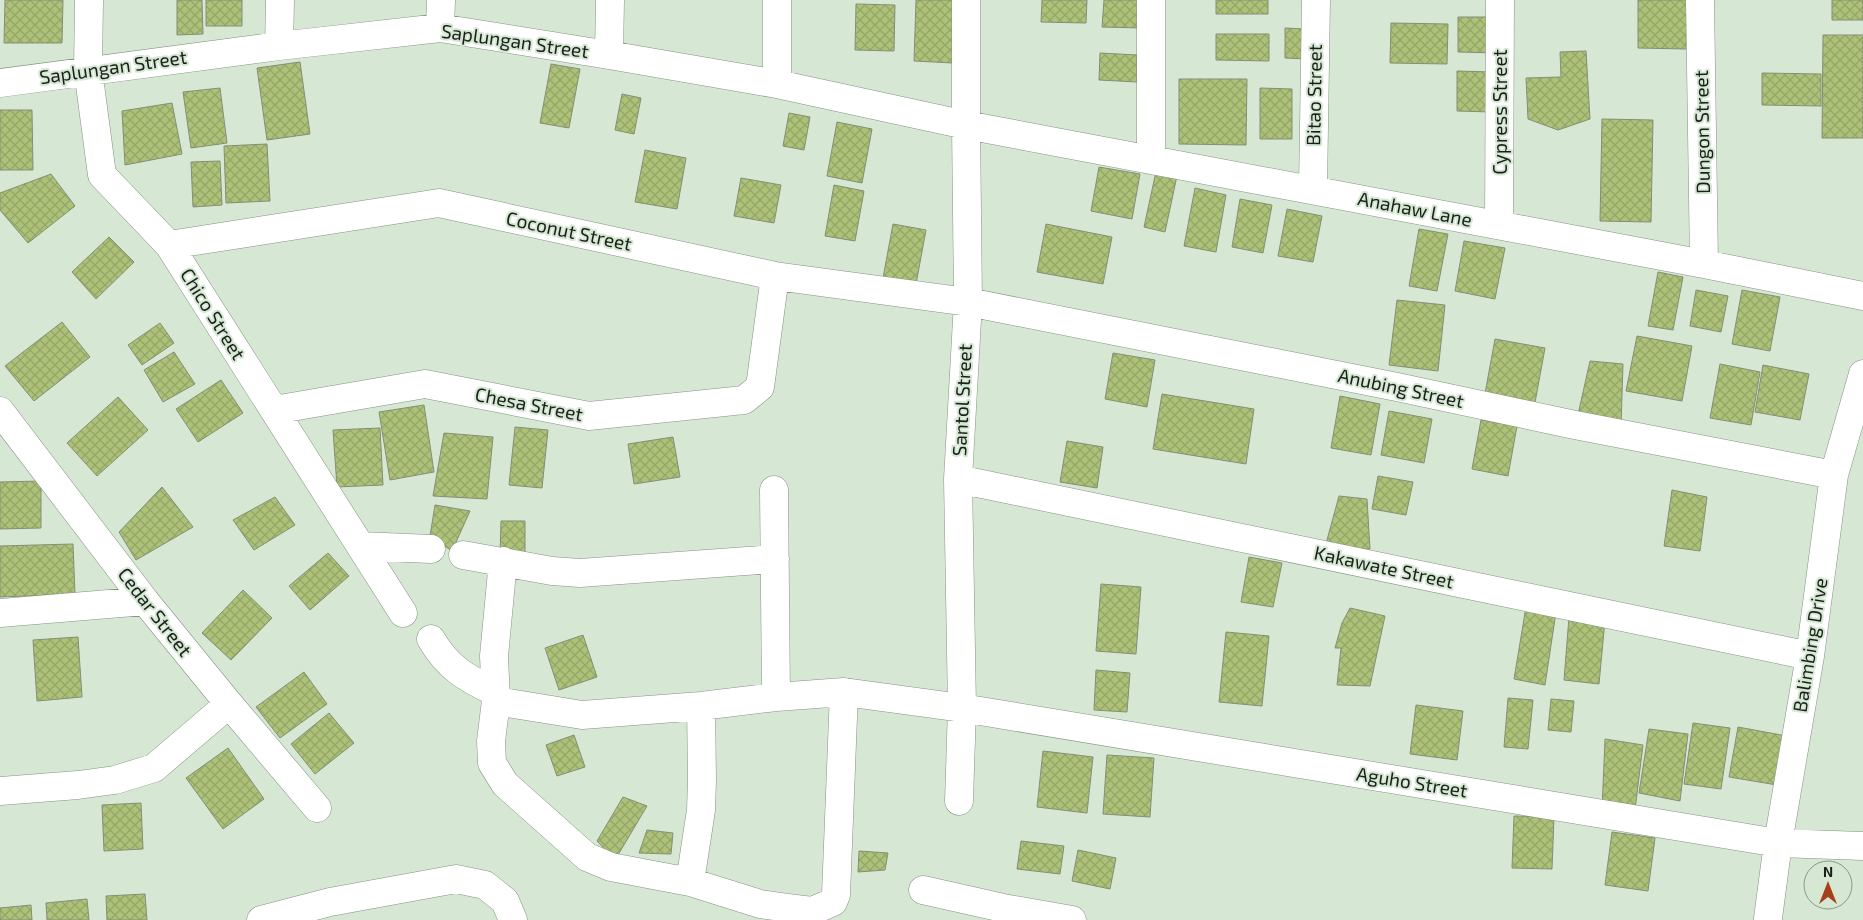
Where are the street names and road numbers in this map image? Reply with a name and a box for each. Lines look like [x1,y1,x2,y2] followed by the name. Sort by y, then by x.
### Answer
[440,19,590,62] street label: Saplungan Street
[1301,44,1326,146] street label: Bitao Street
[38,45,188,88] street label: Saplungan Street
[1488,49,1511,175] street label: Cypress Street
[1689,70,1714,194] street label: Dungon Street
[1356,186,1474,231] street label: Anahaw Lane
[504,206,634,255] street label: Coconut Street
[176,264,251,364] street label: Chico Street
[947,343,976,457] street label: Santol Street
[1336,363,1466,412] street label: Anubing Street
[473,382,585,425] street label: Chesa Street
[1312,540,1456,593] street label: Kakawate Street
[114,563,197,661] street label: Cedar Street
[1788,576,1831,714] street label: Balimbing Drive
[1355,761,1469,802] street label: Aguho Street

